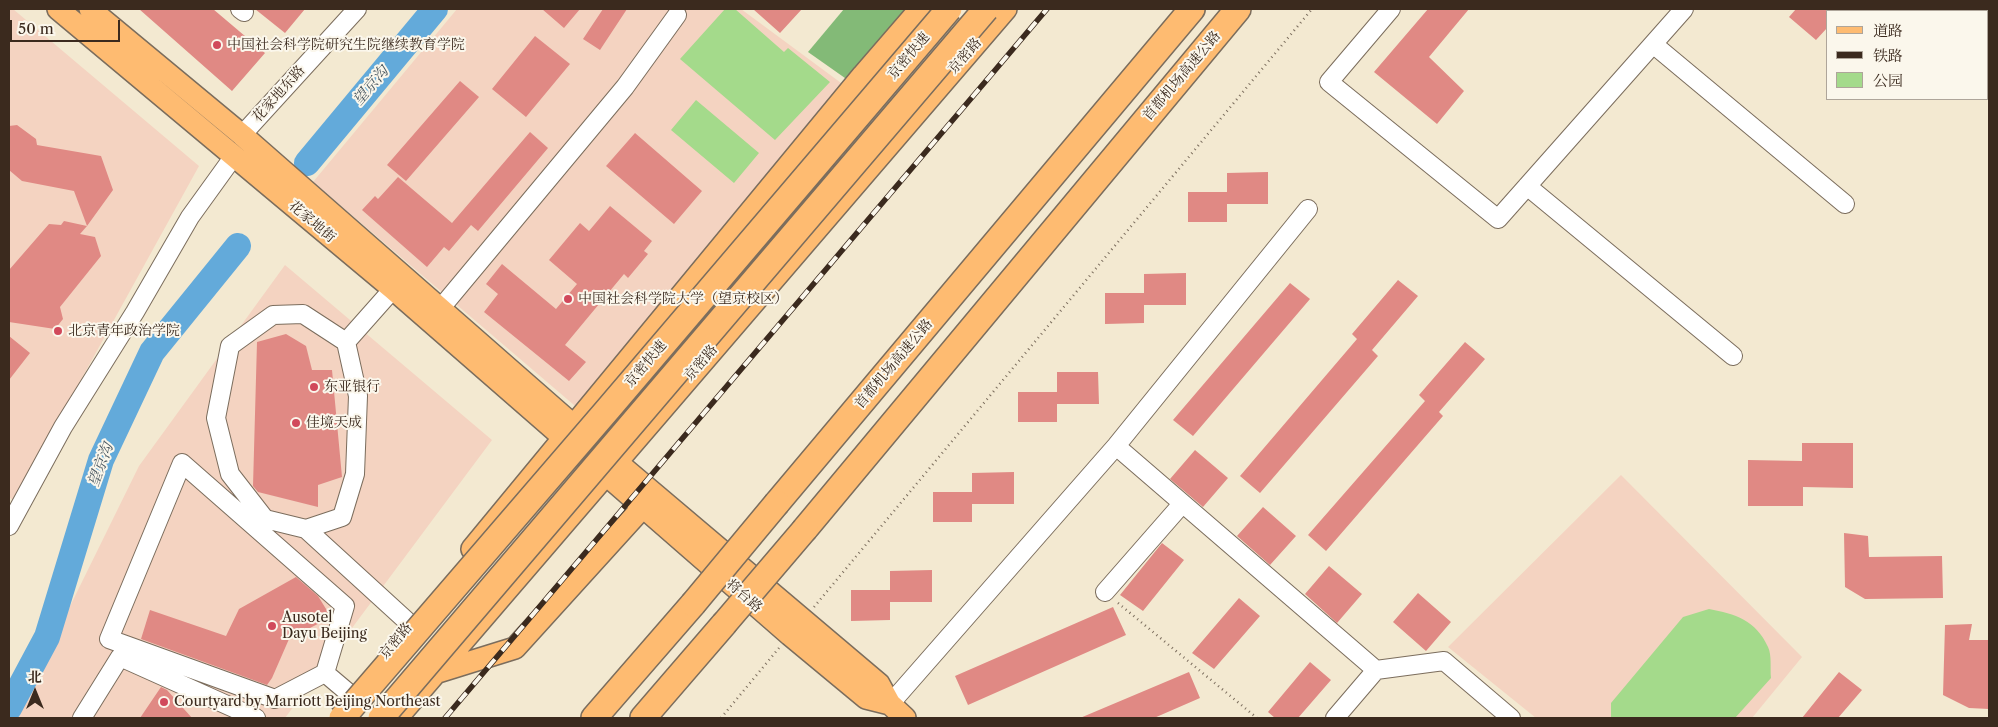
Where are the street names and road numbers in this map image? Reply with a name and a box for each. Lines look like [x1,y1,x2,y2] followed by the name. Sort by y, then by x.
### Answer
[1140,28,1224,124] street label: 首都机场高速公路
[885,29,933,83] street label: 京密快速
[945,35,985,77] street label: 京密路
[249,62,309,126] street label: 花家地东路
[285,198,339,246] street label: 花家地街
[852,316,936,412] street label: 首都机场高速公路
[622,337,670,391] street label: 京密快速
[681,342,721,384] street label: 京密路
[723,576,765,616] street label: 将台路
[376,620,416,662] street label: 京密路

